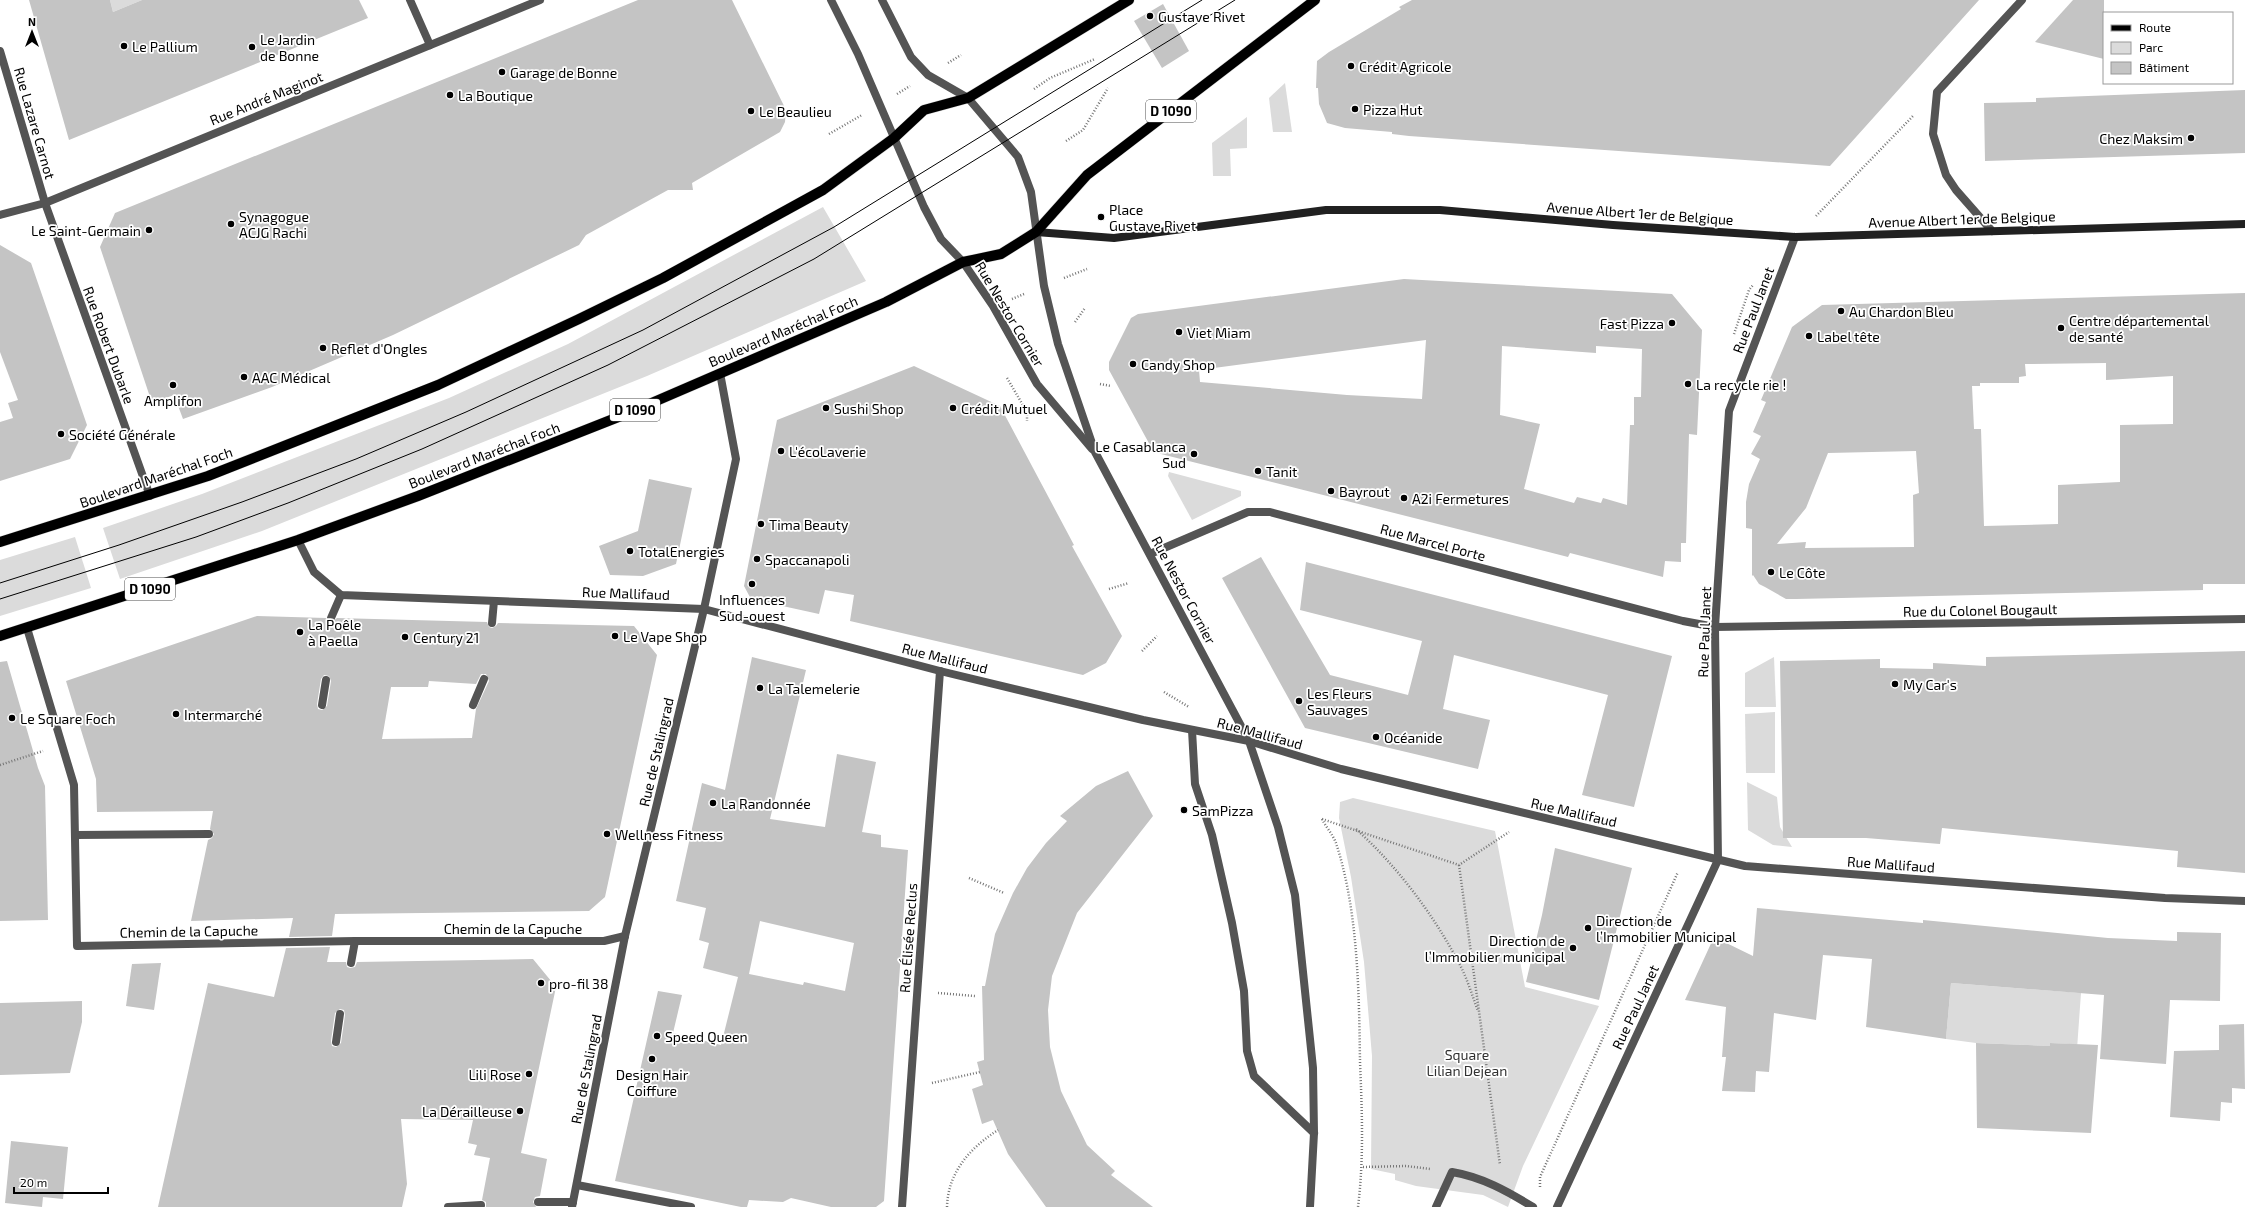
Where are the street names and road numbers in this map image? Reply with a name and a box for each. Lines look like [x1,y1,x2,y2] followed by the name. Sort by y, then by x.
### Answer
[11,65,59,181] street label: Rue Lazare Carnot
[207,68,325,128] street label: Rue André Maginot
[1146,100,1196,122] road number: D 1090
[1546,198,1734,228] street label: Avenue Albert 1er de Belgique
[1868,207,2056,231] street label: Avenue Albert 1er de Belgique
[972,258,1048,370] street label: Rue Nestor Cornier
[1729,264,1777,356] street label: Rue Paul Janet
[80,284,138,406] street label: Rue Robert Dubarle
[706,292,860,370] street label: Boulevard Maréchal Foch
[610,399,660,421] road number: D 1090
[406,418,562,492] street label: Boulevard Maréchal Foch
[77,443,235,511] street label: Boulevard Maréchal Foch
[1378,520,1488,564] street label: Rue Marcel Porte
[1148,533,1220,647] street label: Rue Nestor Cornier
[125,578,175,600] road number: D 1090
[582,583,670,603] street label: Rue Mallifaud
[1694,586,1714,678] street label: Rue Paul Janet
[1903,600,2057,620] street label: Rue du Colonel Bougault
[900,639,990,677] street label: Rue Mallifaud
[635,696,677,808] street label: Rue de Stalingrad
[1215,713,1305,753] street label: Rue Mallifaud
[1529,794,1619,830] street label: Rue Mallifaud
[1846,852,1936,876] street label: Rue Mallifaud
[896,882,920,994] street label: Rue Élisée Reclus
[444,920,582,937] street label: Chemin de la Capuche
[120,921,258,941] street label: Chemin de la Capuche
[1608,962,1662,1052] street label: Rue Paul Janet
[567,1013,605,1125] street label: Rue de Stalingrad

